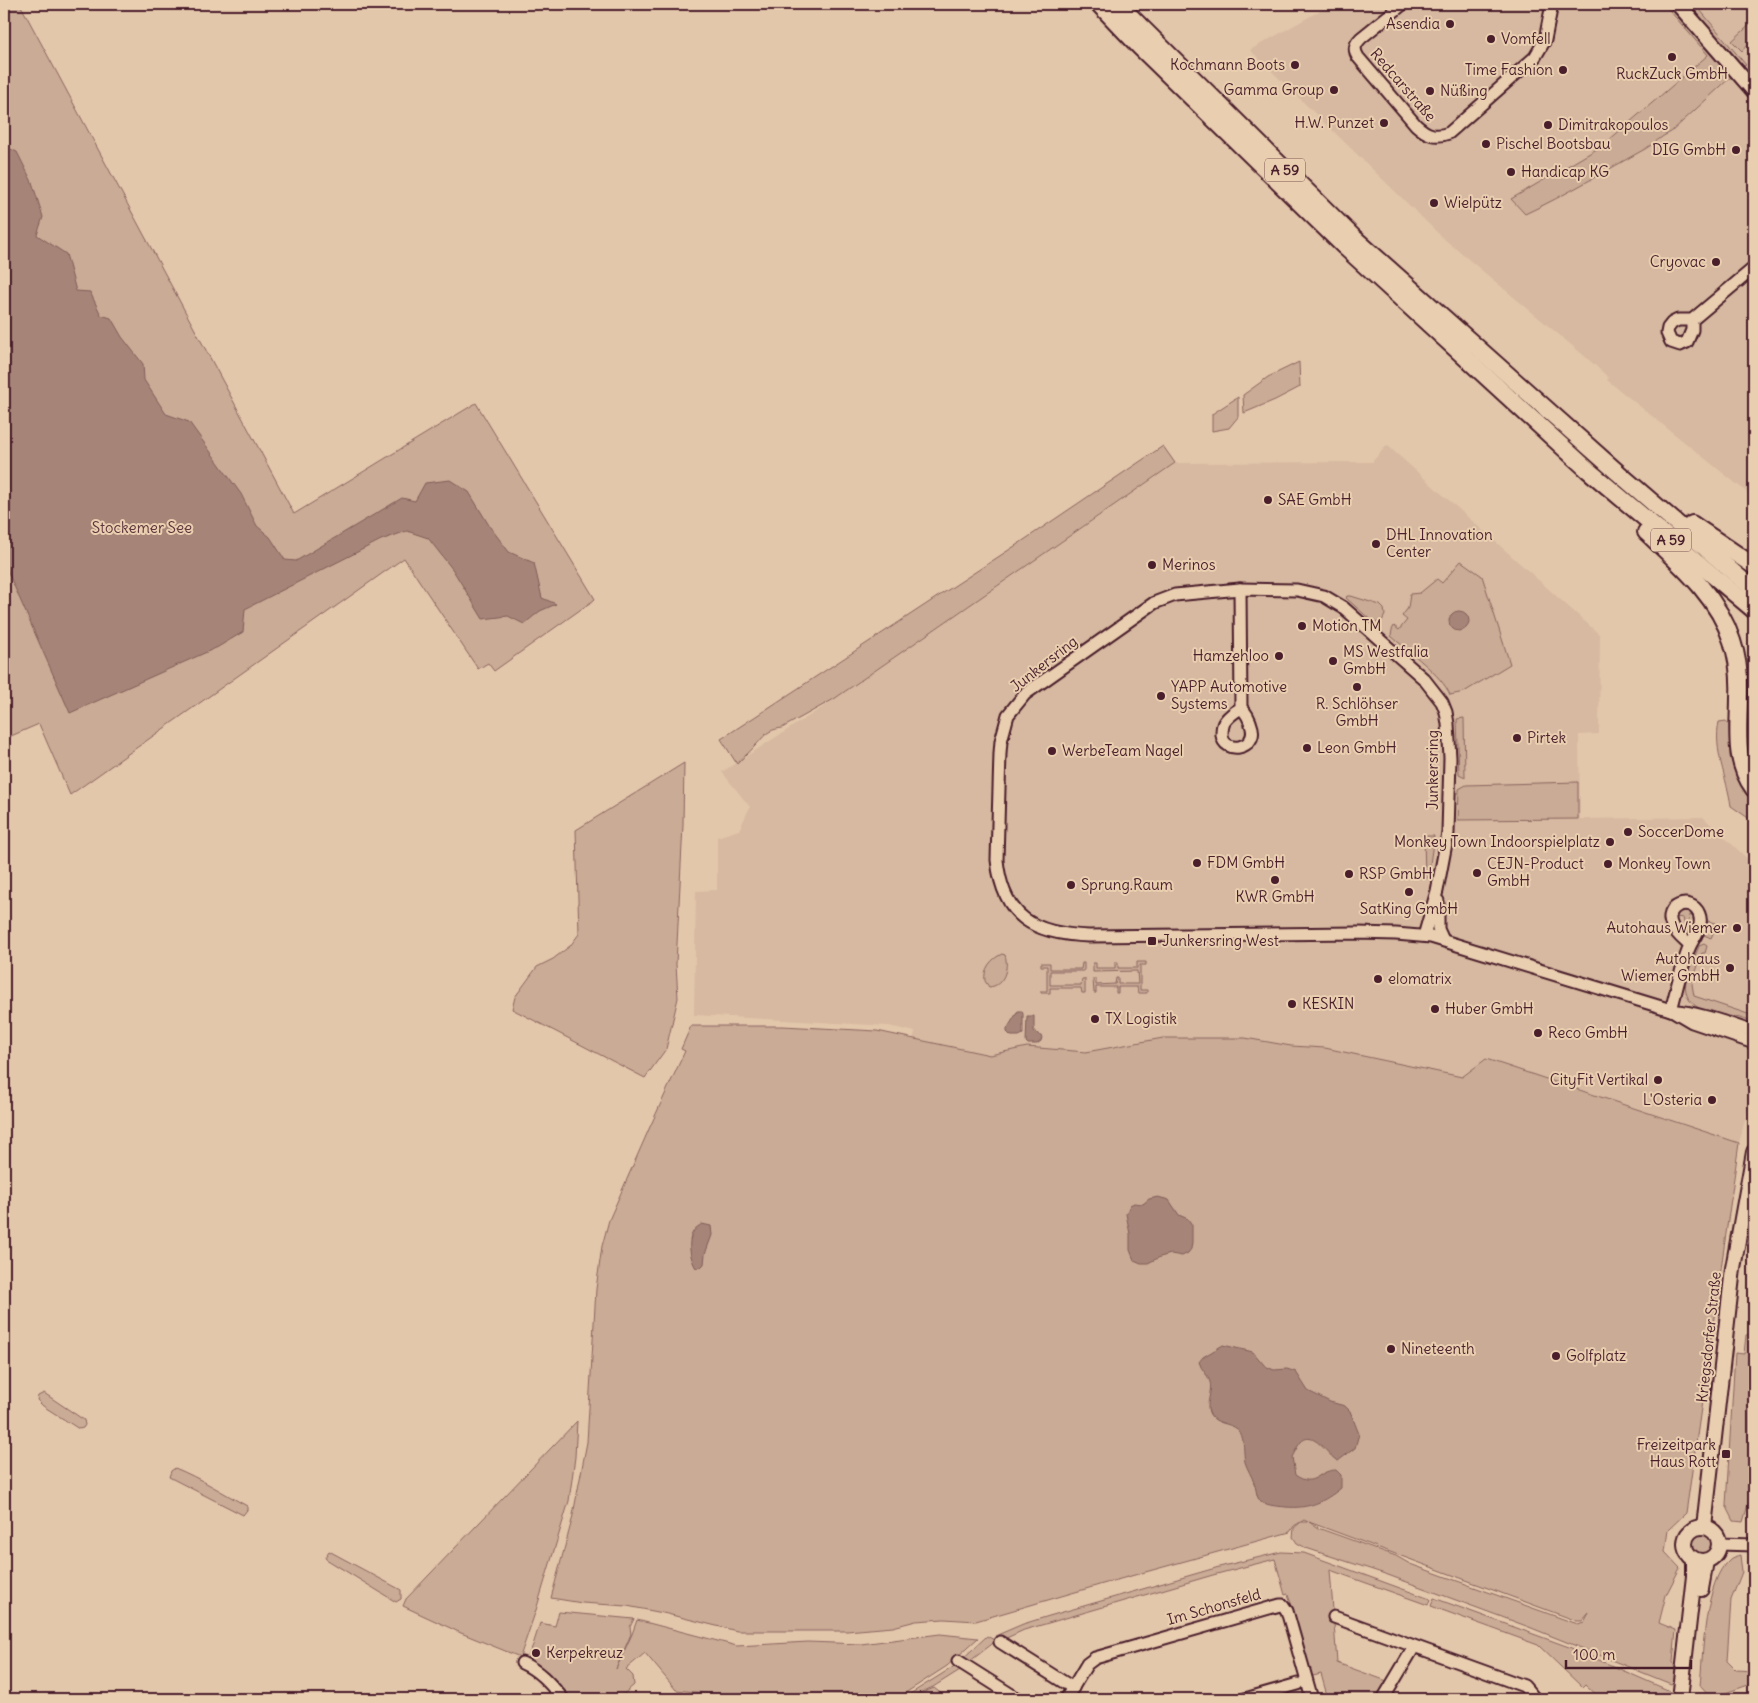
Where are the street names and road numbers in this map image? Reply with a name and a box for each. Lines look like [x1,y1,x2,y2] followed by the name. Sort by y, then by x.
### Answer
[1366,44,1440,125] street label: Redcarstraße
[1265,158,1305,182] road number: A 59
[1651,528,1691,552] road number: A 59
[1006,631,1081,696] street label: Junkersring
[1423,730,1442,810] street label: Junkersring
[1692,1271,1725,1403] street label: Kriegsdorfer Straße
[1165,1584,1263,1629] street label: Im Schonsfeld

